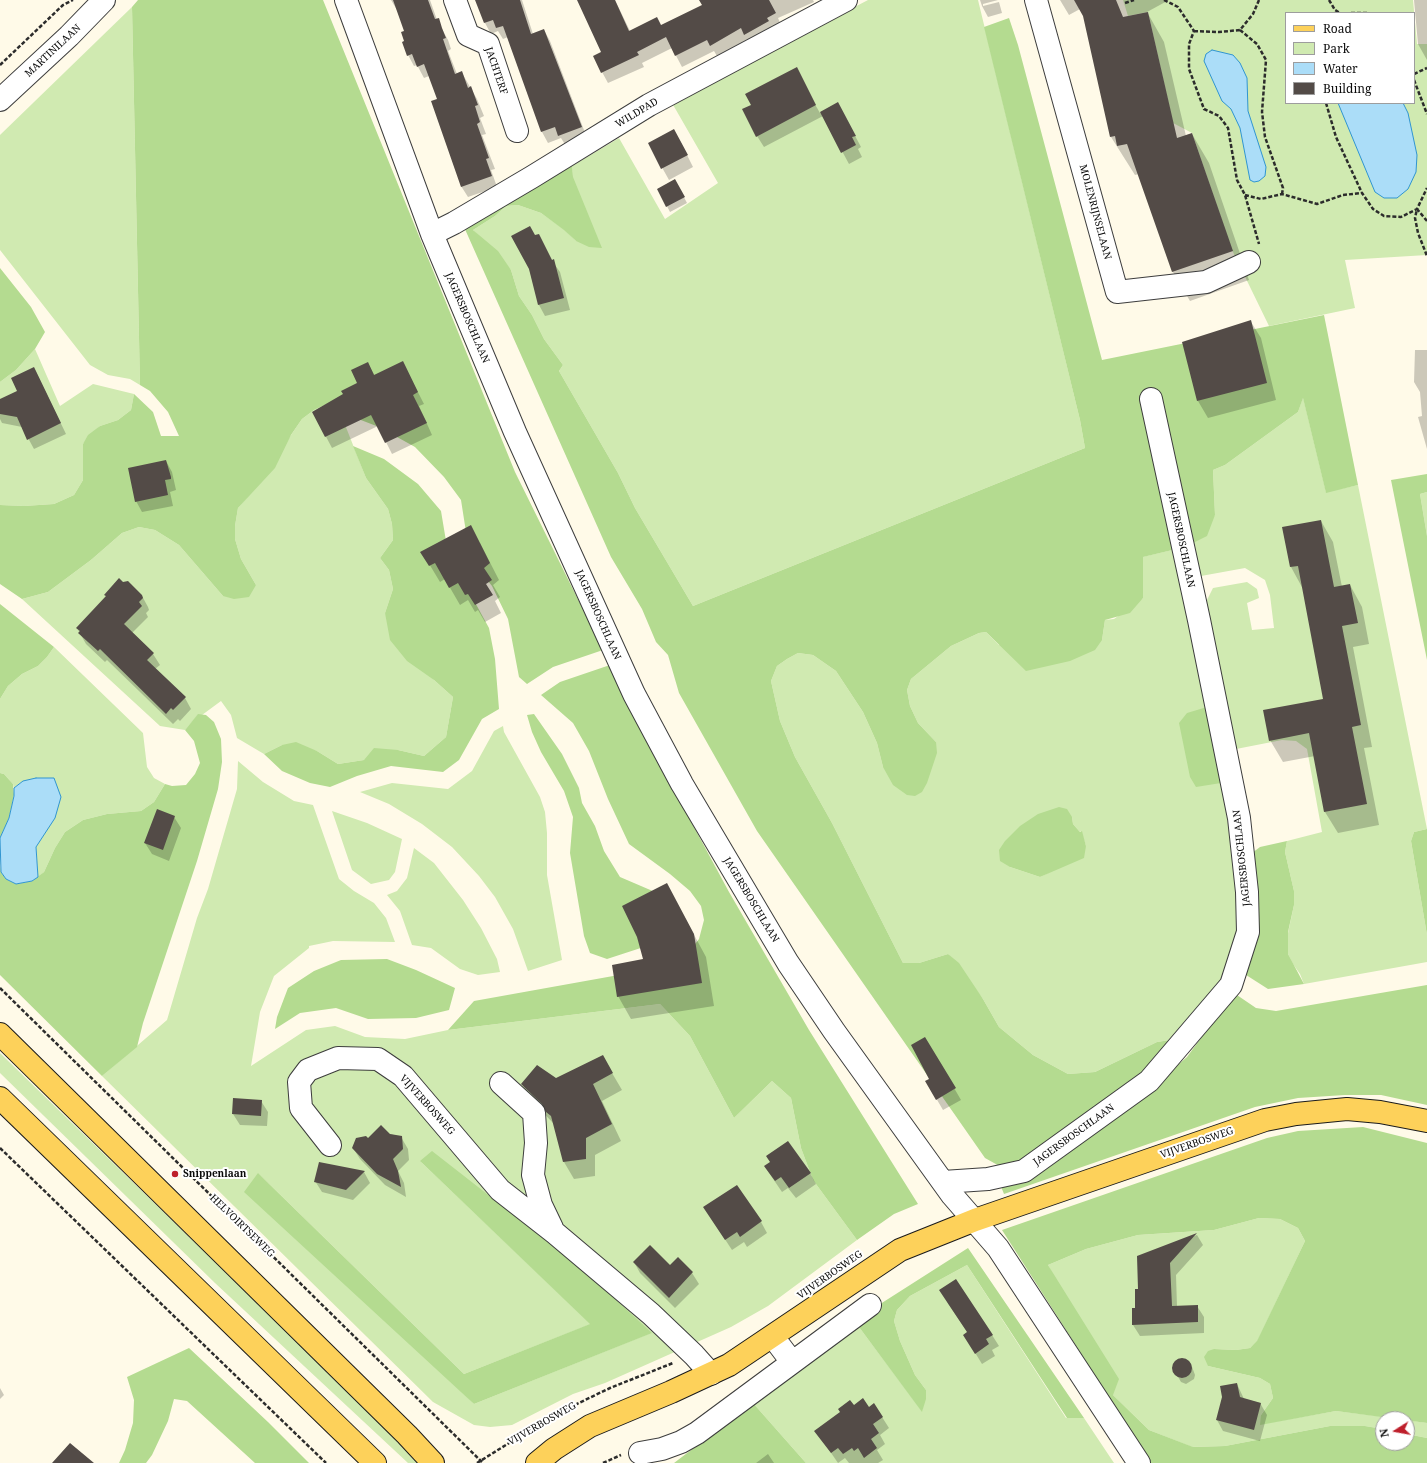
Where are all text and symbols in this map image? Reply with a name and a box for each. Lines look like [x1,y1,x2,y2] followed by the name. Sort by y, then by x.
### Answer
[1285,12,1415,104] legend
[1323,20,1352,37] text: Road
[23,22,83,80] street label: MARTINILAAN
[1323,40,1350,57] text: Park
[482,46,510,96] street label: JACHTERF
[1323,60,1358,77] text: Water
[1323,80,1371,97] text: Building
[614,96,660,130] street label: WILDPAD
[1077,163,1113,261] street label: MOLENRIJNSELAAN
[442,271,492,365] street label: JAGERSBOSCHLAAN
[1165,491,1197,589] street label: JAGERSBOSCHLAAN
[573,568,623,662] street label: JAGERSBOSCHLAAN
[1231,809,1253,907] street label: JAGERSBOSCHLAAN
[721,855,781,945] street label: JAGERSBOSCHLAAN
[397,1073,457,1137] street label: VIJVERBOSWEG
[1031,1102,1117,1168] street label: JAGERSBOSCHLAAN
[1159,1125,1235,1161] street label: VIJVERBOSWEG
[183,1168,246,1180] place label: Snippenlaan
[170,1169,180,1179] marker: Snippenlaan
[207,1192,277,1260] street label: HELVOIRTSEWEG
[795,1248,865,1302] street label: VIJVERBOSWEG
[506,1400,578,1448] street label: VIJVERBOSWEG
[1375,1411,1415,1451] north arrow
[1376,1428,1392,1439] text: N

